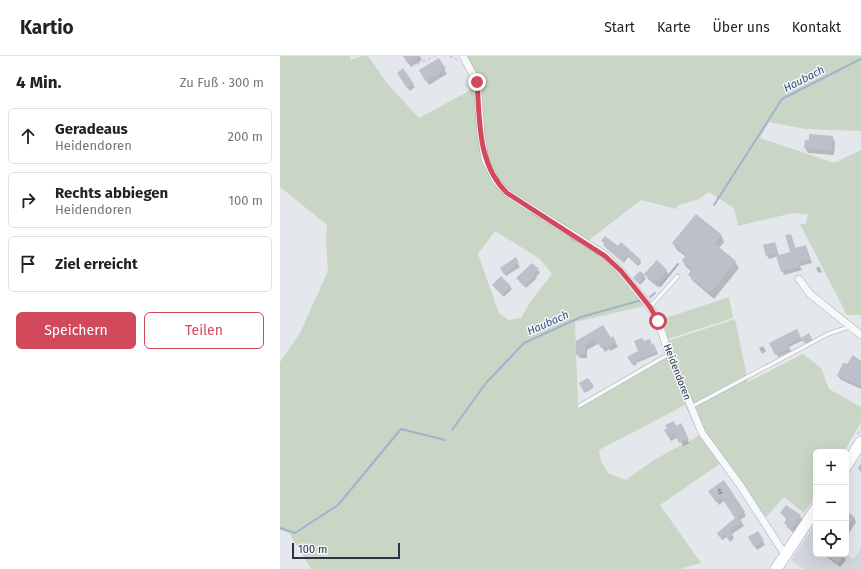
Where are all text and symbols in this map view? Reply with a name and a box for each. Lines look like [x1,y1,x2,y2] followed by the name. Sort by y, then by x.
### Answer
[20,16,74,39] text: Kartio
[604,19,635,36] text: Start
[657,19,691,36] text: Karte
[713,19,770,36] text: Über uns
[792,19,841,36] text: Kontakt
[781,63,827,95] water label: Haubach
[16,72,62,93] text: 4 Min.
[468,73,486,91] route end
[180,75,264,90] text: Zu Fuß · 300 m
[55,120,128,138] text: Geradeaus
[17,125,39,147] icon: ahead
[227,129,263,144] text: 200 m
[55,138,132,153] text: Heidendoren
[55,184,168,202] text: Rechts abbiegen
[17,189,39,211] icon: right
[228,193,263,208] text: 100 m
[55,202,132,217] text: Heidendoren
[17,253,39,275] icon: arrive
[55,255,138,273] text: Ziel erreicht
[525,308,571,338] water label: Haubach
[16,312,136,349] button: Speichern
[144,312,264,349] button: Teilen
[649,312,667,330] route start
[661,342,693,402] street label: Heidendoren
[813,449,849,557] map controls
[813,449,849,485] button: +
[813,485,849,521] button: −
[718,487,722,496] house number: 5
[813,521,849,557] button: locate
[292,541,400,560] scale bar
[298,543,327,556] text: 100 m

